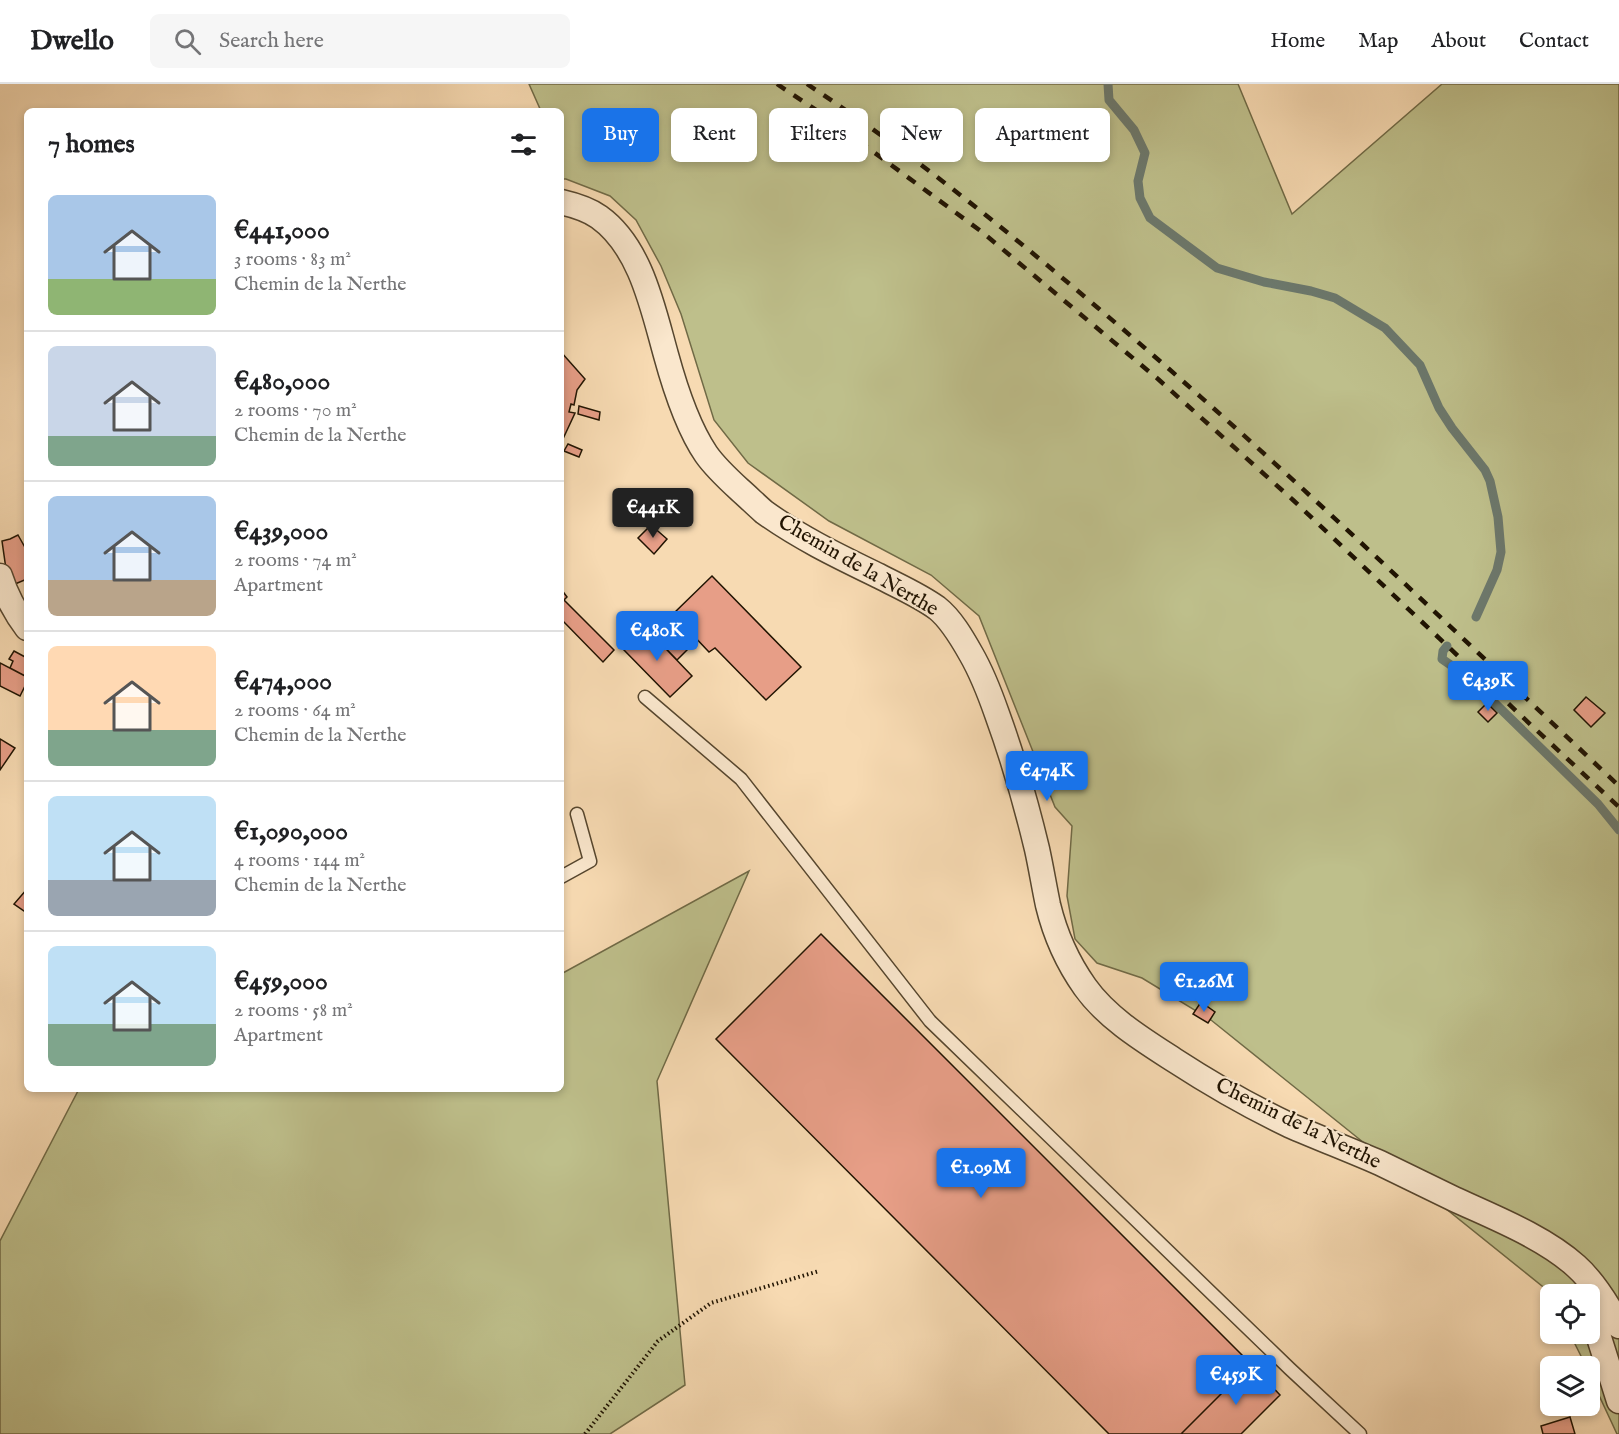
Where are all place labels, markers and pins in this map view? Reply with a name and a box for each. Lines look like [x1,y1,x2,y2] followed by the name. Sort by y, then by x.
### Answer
[611,488,695,539] pin: €441K
[615,611,699,662] pin: €480K
[1446,661,1530,712] pin: €439K
[1005,751,1089,802] pin: €474K
[1155,962,1253,1013] pin: €1.26M
[932,1148,1030,1199] pin: €1.09M
[1194,1355,1278,1406] pin: €459K

